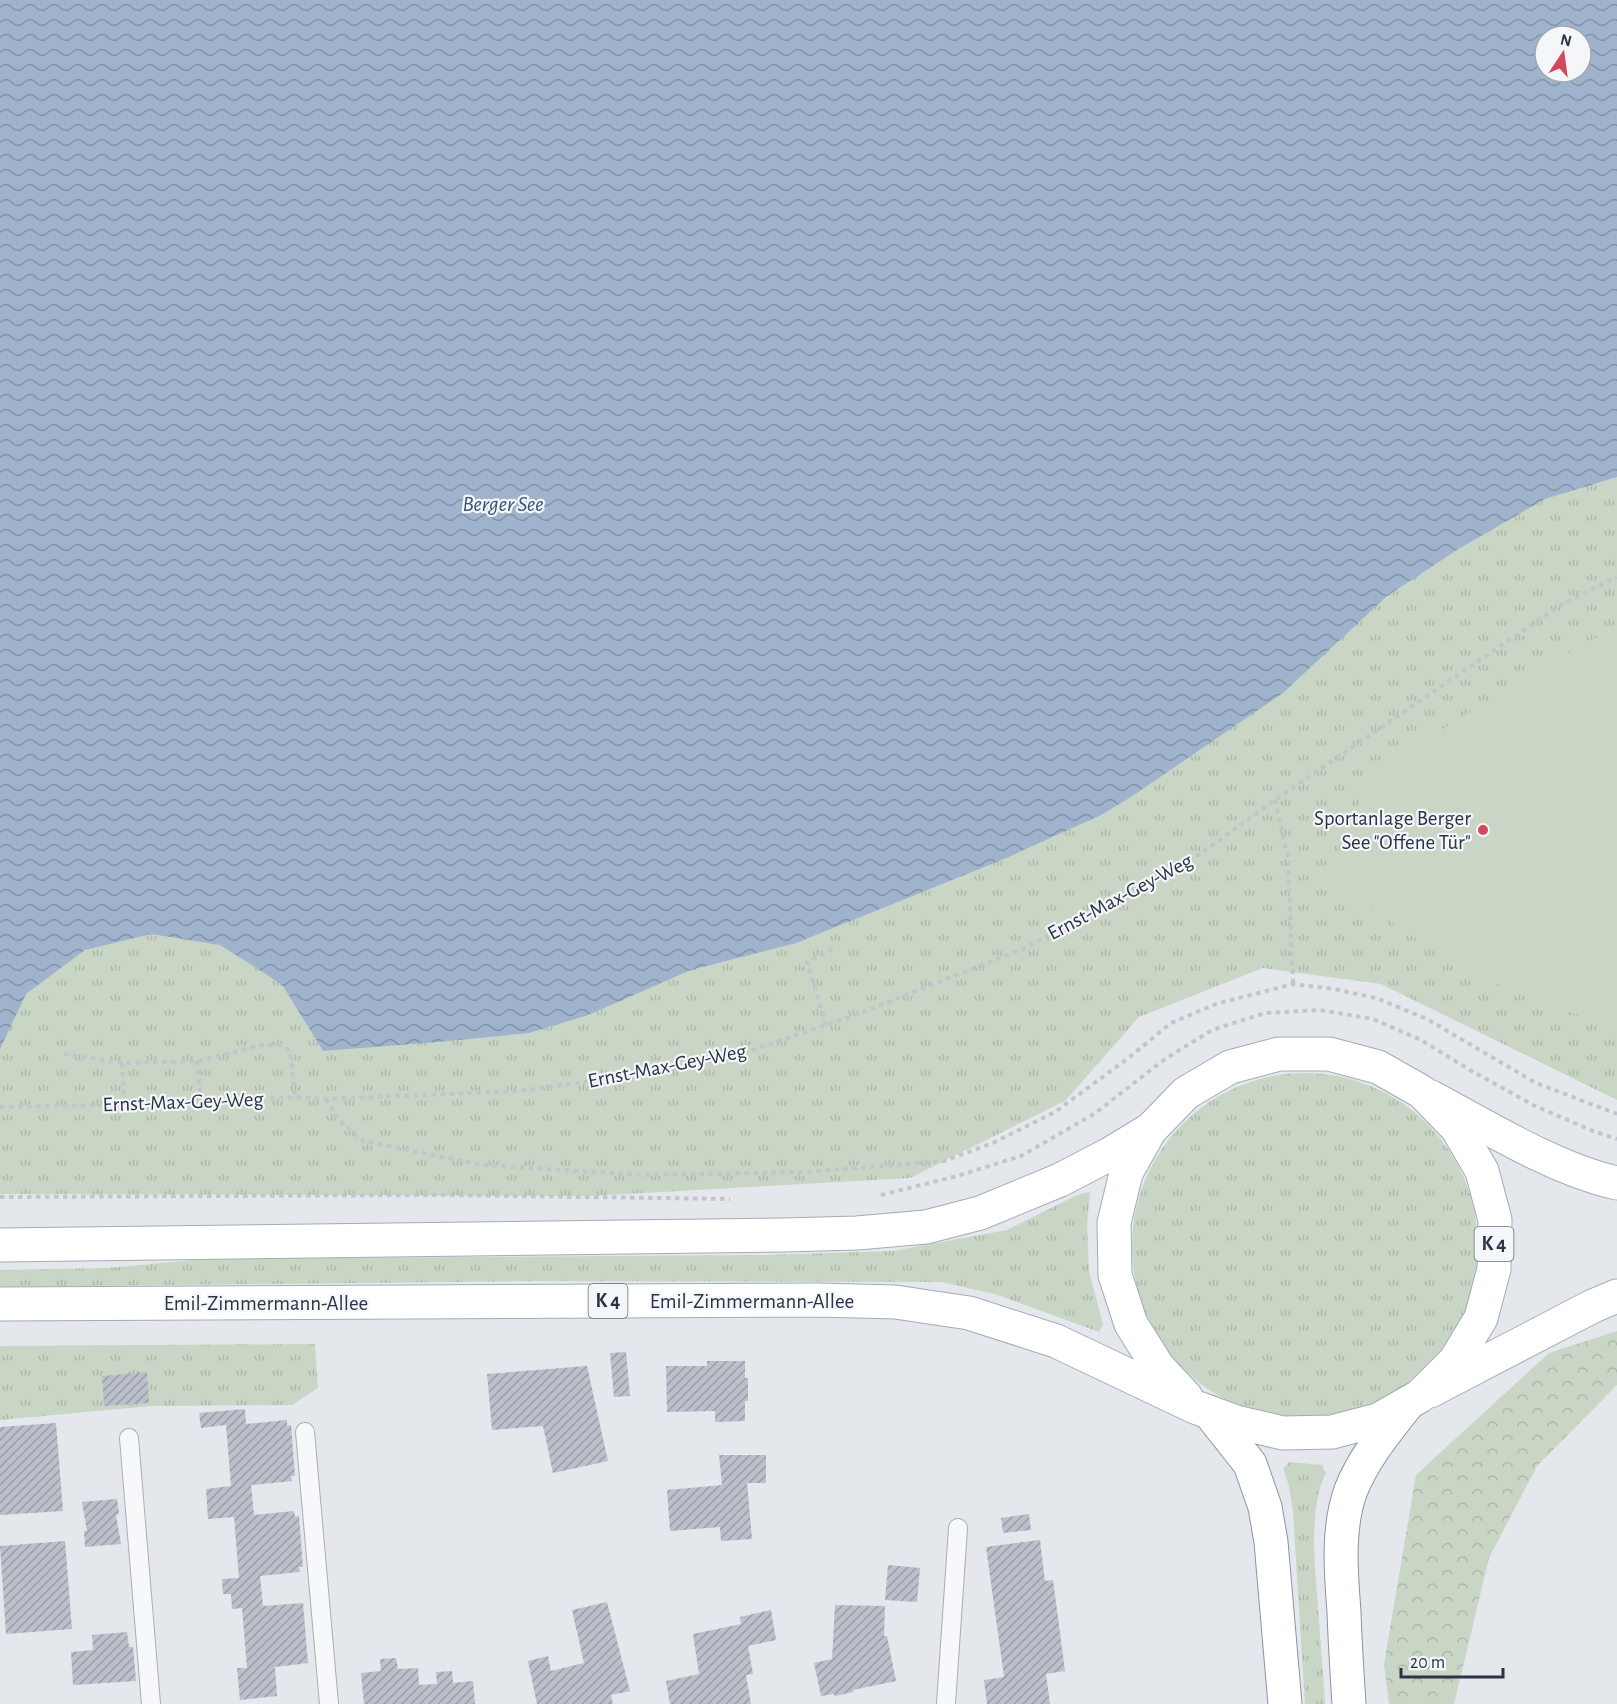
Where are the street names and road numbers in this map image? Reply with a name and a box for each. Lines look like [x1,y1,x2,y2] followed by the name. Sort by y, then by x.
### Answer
[1044,850,1197,944] street label: Ernst-Max-Gey-Weg
[586,1040,749,1092] street label: Ernst-Max-Gey-Weg
[102,1089,265,1115] street label: Ernst-Max-Gey-Weg
[1474,1227,1514,1261] road number: K 4
[588,1284,628,1318] road number: K 4
[650,1291,854,1312] street label: Emil-Zimmermann-Allee
[164,1293,368,1314] street label: Emil-Zimmermann-Allee

